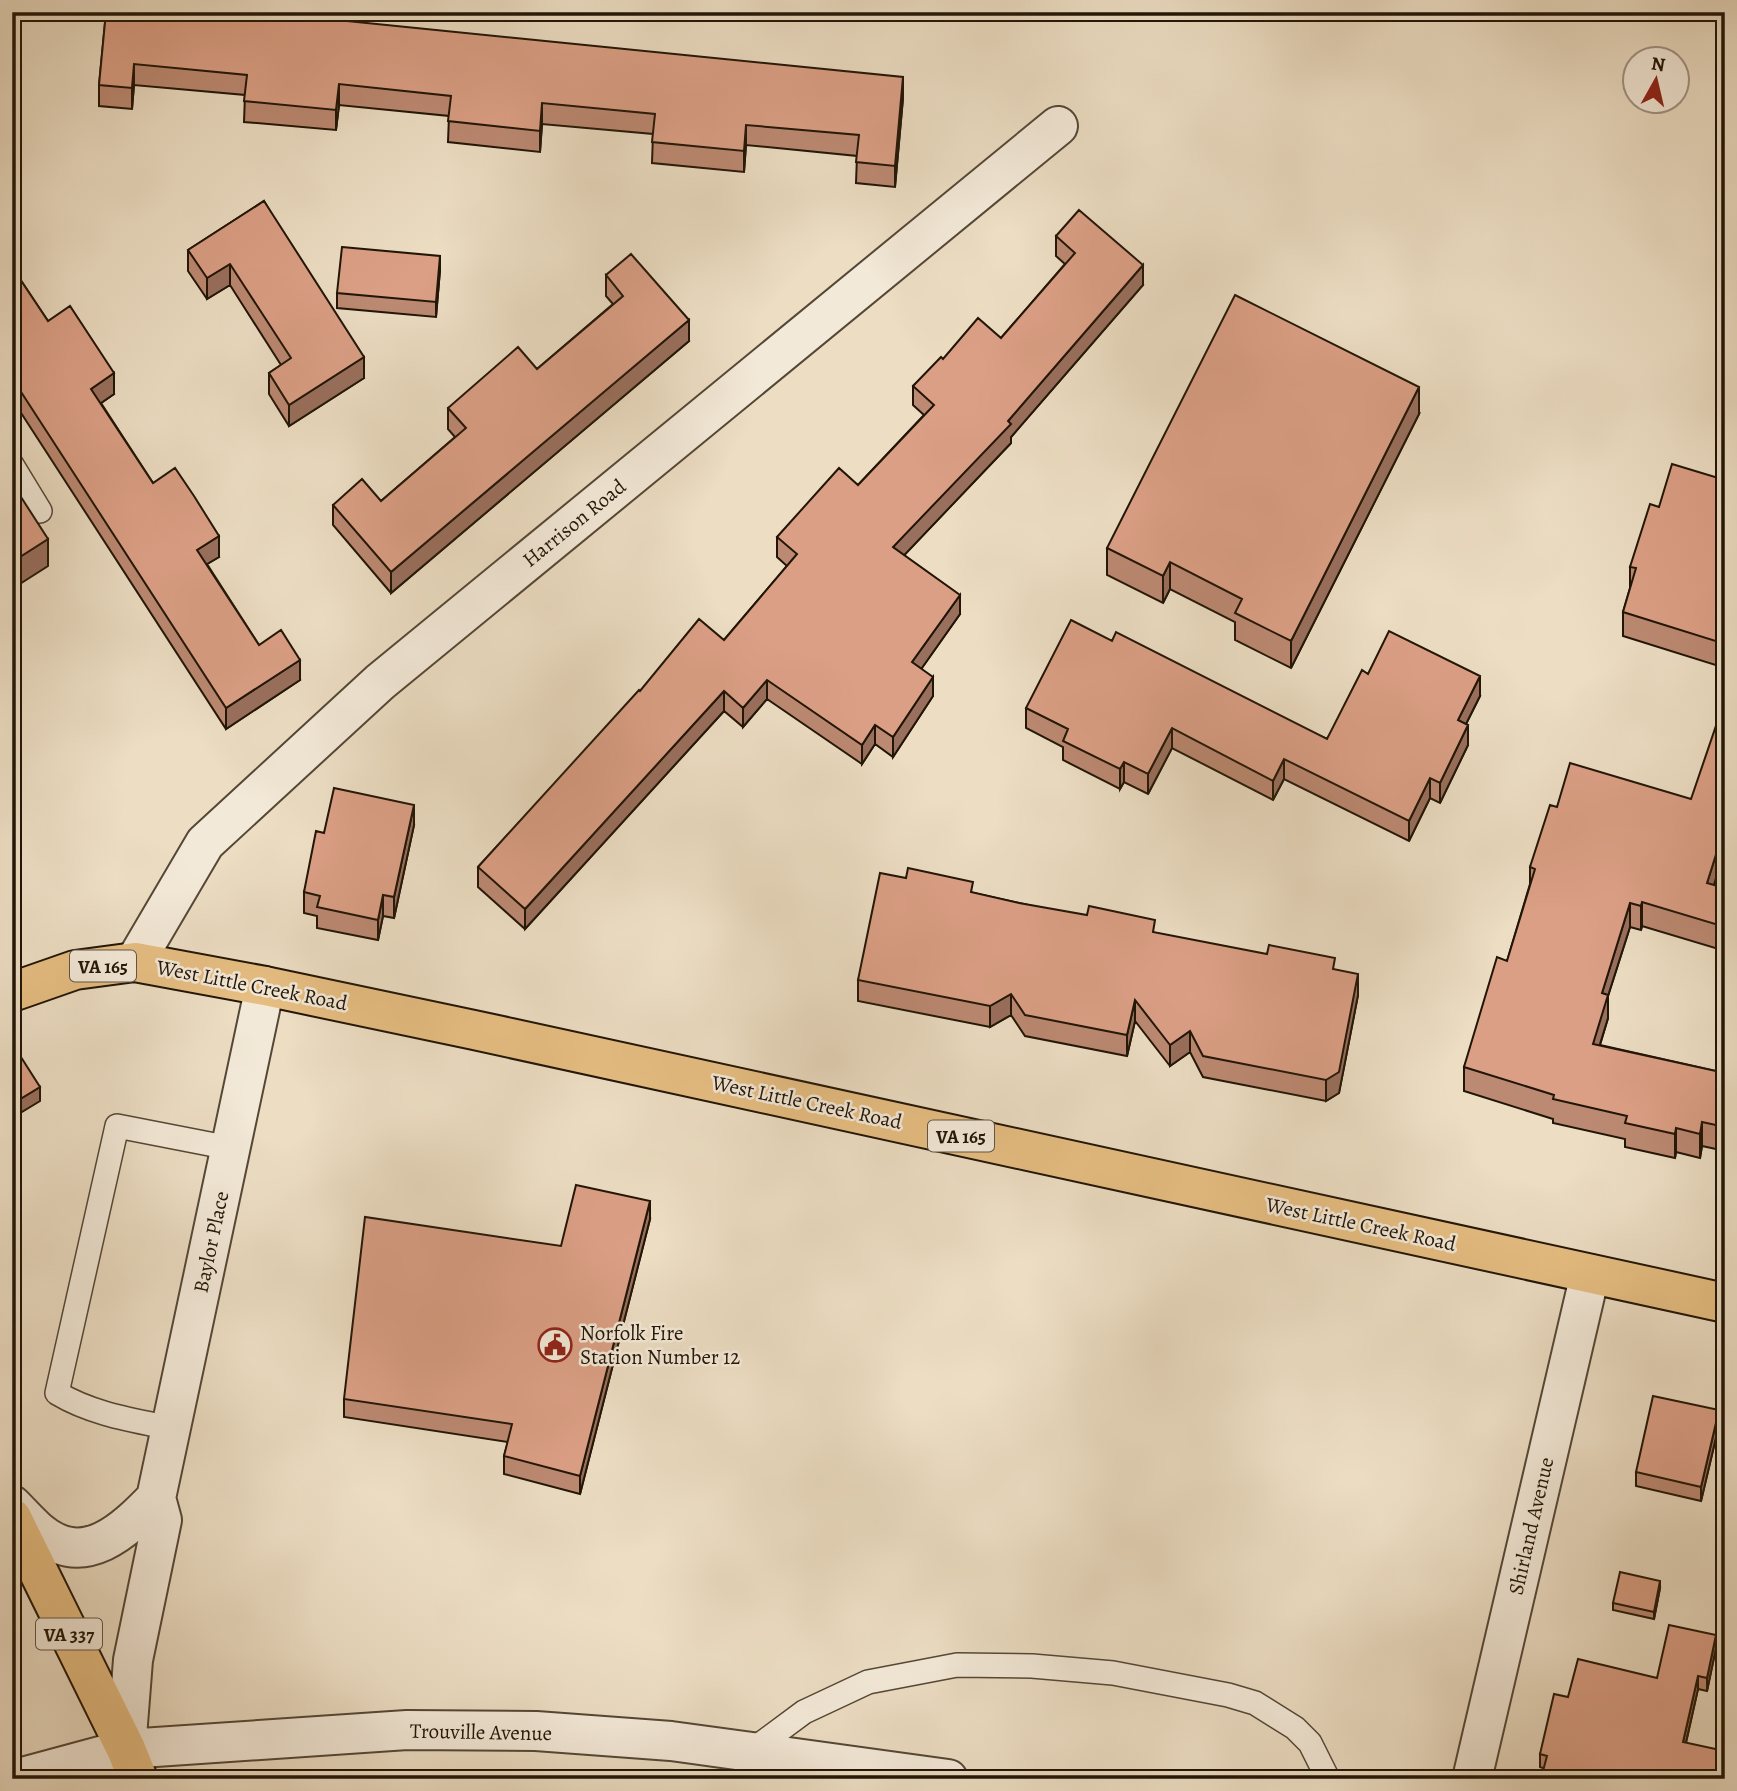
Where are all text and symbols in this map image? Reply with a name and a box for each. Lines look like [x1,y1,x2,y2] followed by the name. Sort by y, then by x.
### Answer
[1622,46,1692,116] north arrow
[1650,50,1667,78] text: N
[516,472,632,573] street label: Harrison Road
[70,950,136,982] road number: VA 165
[153,953,350,1017] street label: West Little Creek Road
[708,1068,905,1136] street label: West Little Creek Road
[928,1120,994,1152] road number: VA 165
[187,1188,235,1296] street label: Baylor Place
[1262,1190,1459,1258] street label: West Little Creek Road
[580,1319,740,1371] place label: Norfolk Fire Station Number 12
[536,1326,574,1364] public building icon: Norfolk Fire Station Number 12
[1502,1454,1560,1598] street label: Shirland Avenue
[36,1618,102,1650] road number: VA 337
[410,1717,552,1747] street label: Trouville Avenue

